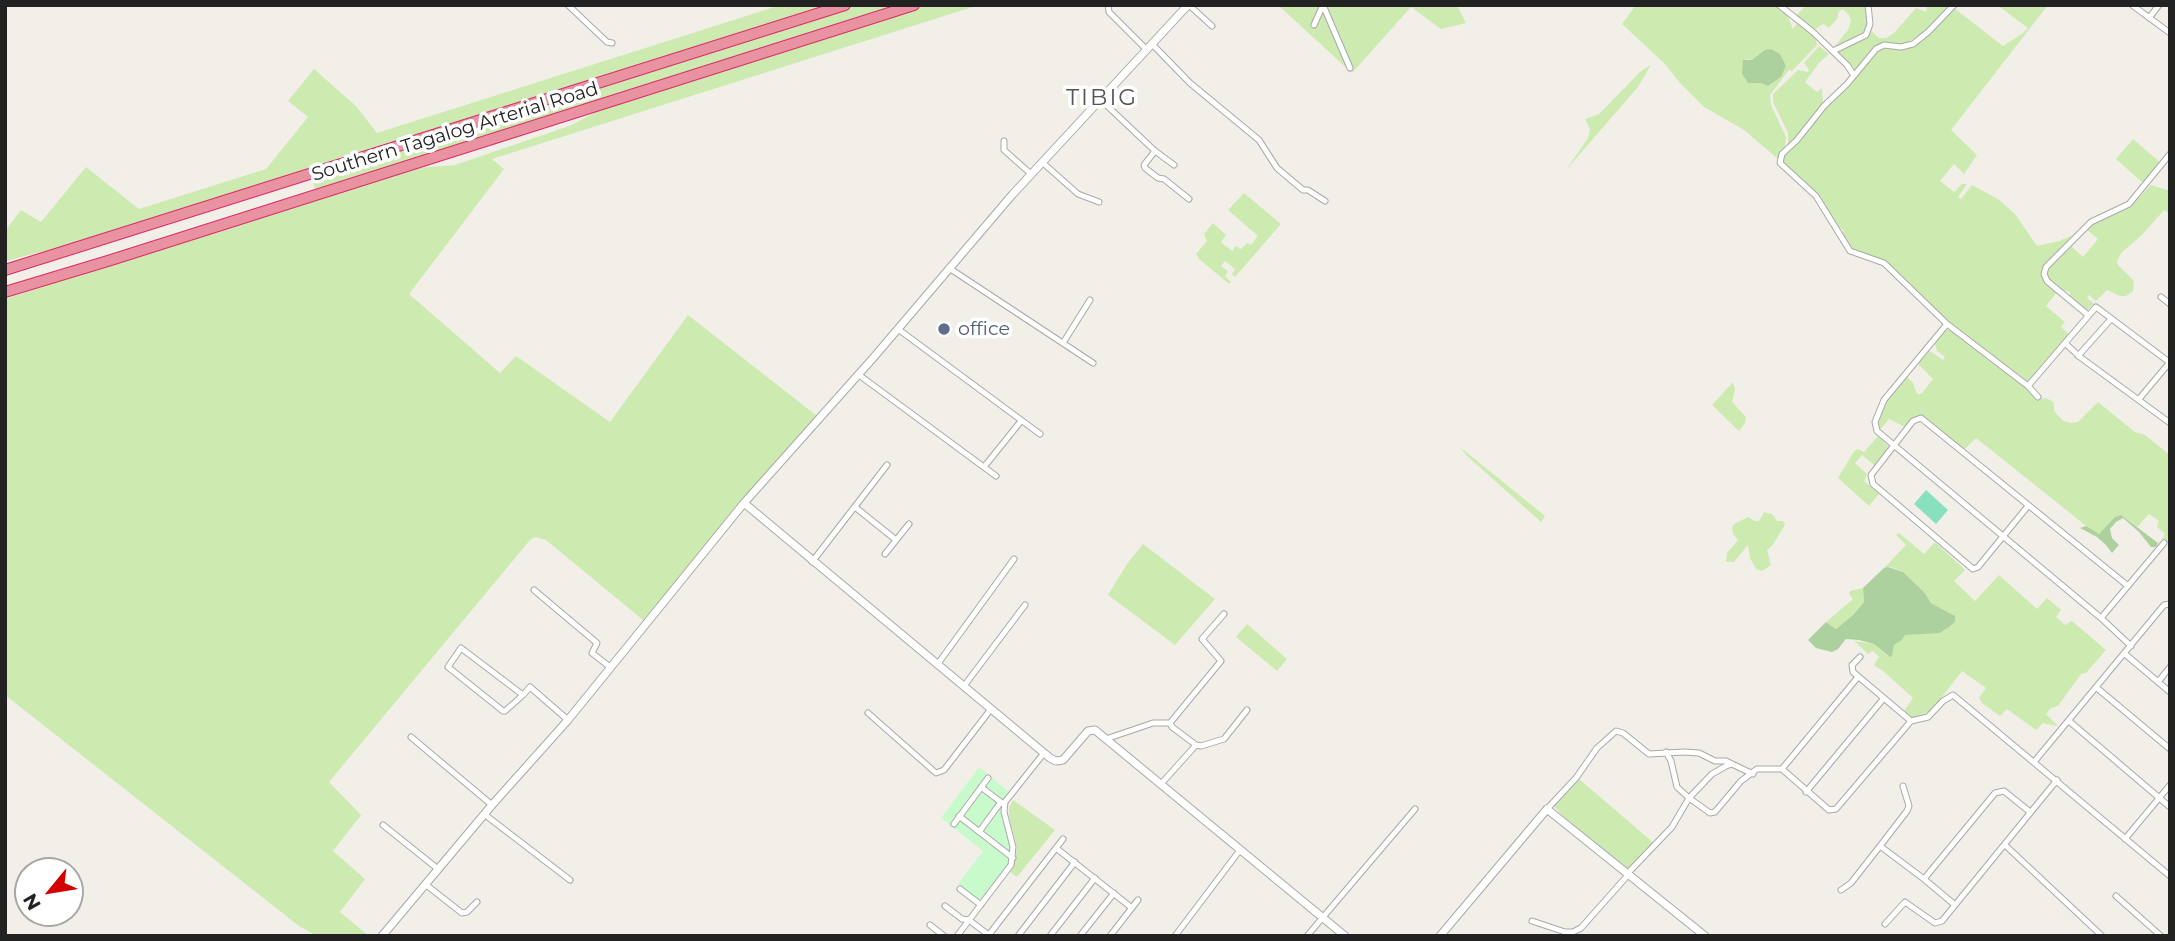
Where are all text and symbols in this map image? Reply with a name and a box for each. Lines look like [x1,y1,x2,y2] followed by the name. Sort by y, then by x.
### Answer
[309,77,601,187] street label: Southern Tagalog Arterial Road
[1067,84,1137,112] district label: TIBIG
[958,318,1010,340] place label: office
[936,321,952,337] marker: office
[14,857,84,927] north arrow
[18,889,46,914] text: N

